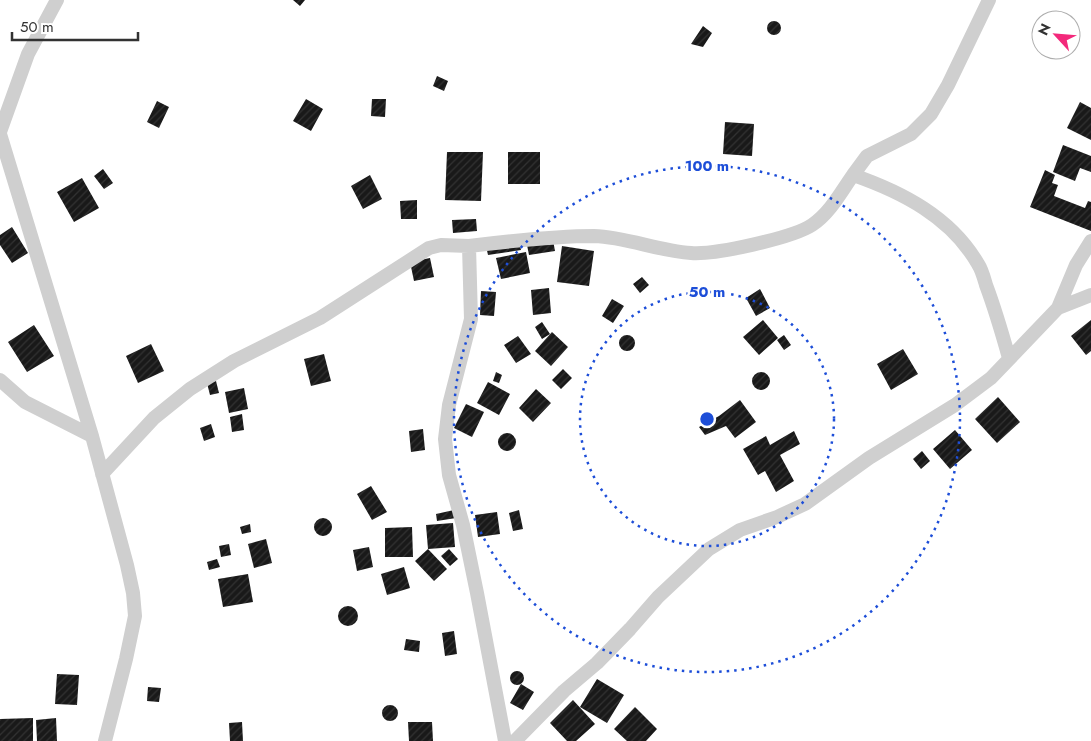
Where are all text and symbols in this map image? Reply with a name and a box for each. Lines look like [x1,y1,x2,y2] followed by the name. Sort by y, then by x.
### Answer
[12,10,139,42] scale bar
[1031,10,1081,60] north arrow
[20,16,54,38] text: 50 m
[1033,20,1056,39] text: N
[685,155,729,177] text: 100 m
[689,281,725,303] text: 50 m
[698,410,716,428] centre of rings

